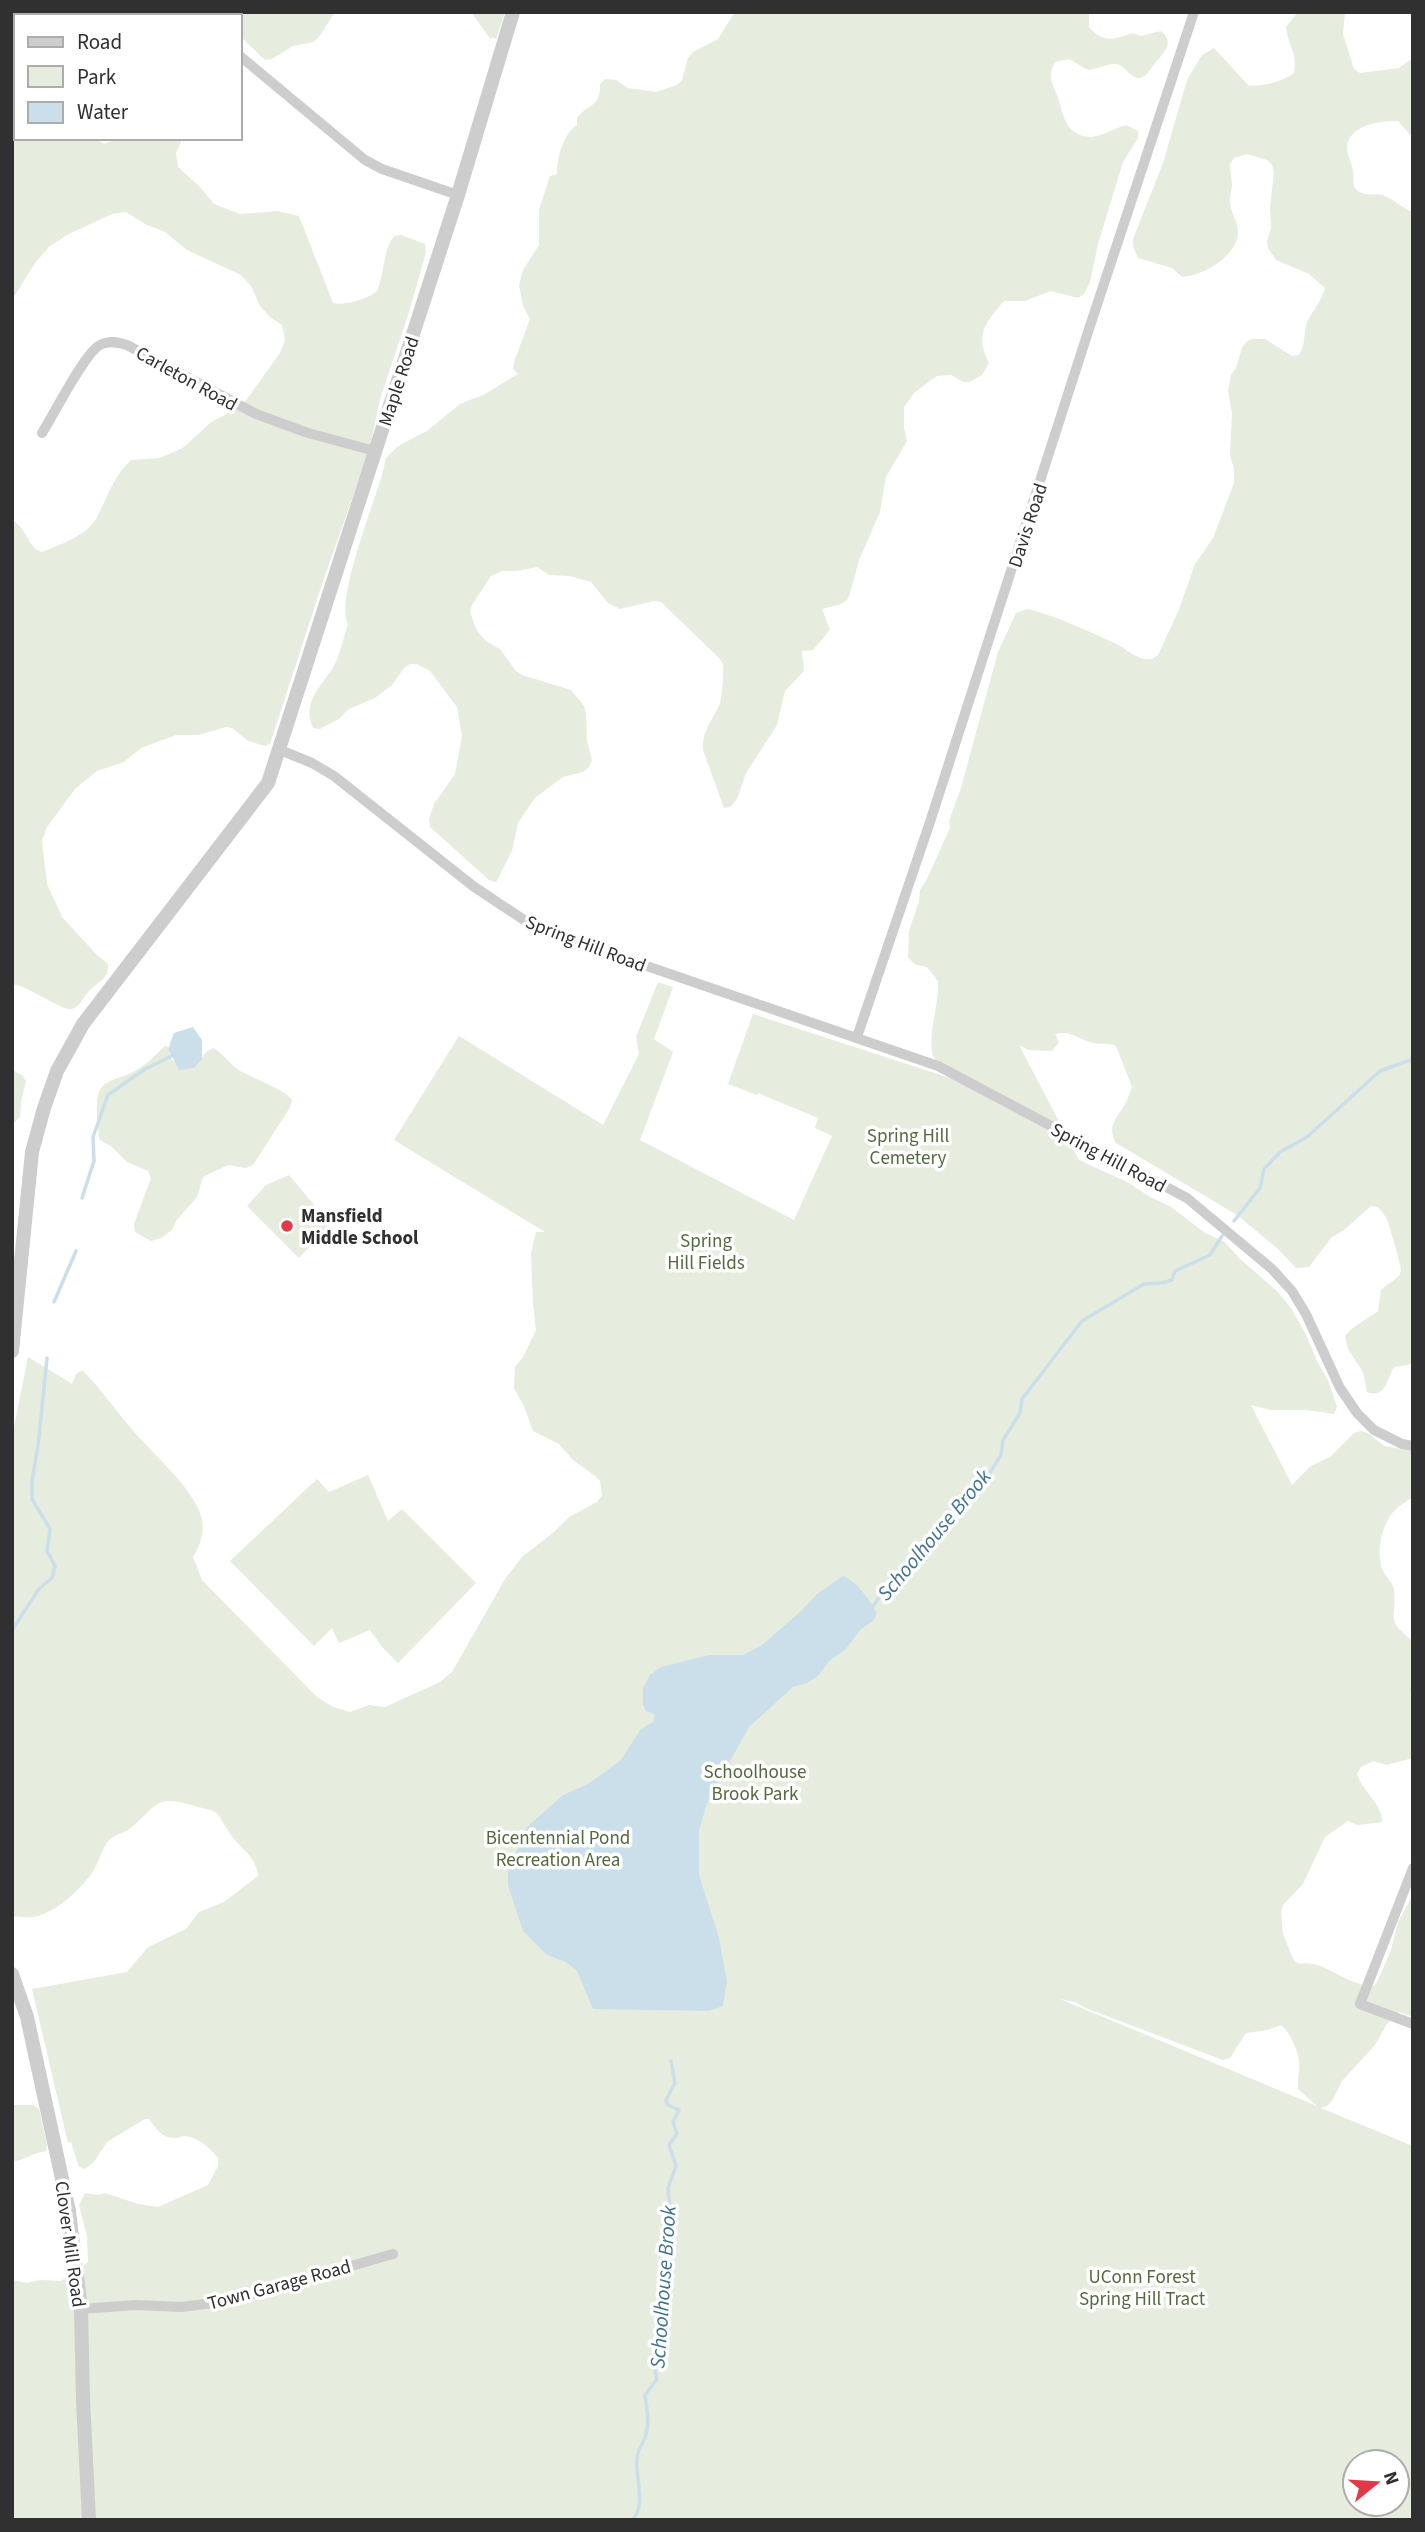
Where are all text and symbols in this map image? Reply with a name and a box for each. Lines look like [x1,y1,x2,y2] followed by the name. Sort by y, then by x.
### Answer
[14,14,242,140] legend
[77,27,122,57] text: Road
[77,62,117,92] text: Park
[77,97,129,127] text: Water
[372,333,427,430] street label: Maple Road
[131,340,242,418] street label: Carleton Road
[1002,480,1055,571] street label: Davis Road
[521,909,650,980] street label: Spring Hill Road
[1046,1117,1171,1200] street label: Spring Hill Road
[867,1123,949,1172] park label: Spring Hill Cemetery
[301,1203,419,1252] place label: Mansfield Middle School
[279,1218,295,1234] marker: Mansfield Middle School
[667,1228,745,1277] park label: Spring Hill Fields
[870,1462,999,1607] water label: Schoolhouse Brook
[704,1759,806,1808] park label: Schoolhouse Brook Park
[486,1825,630,1874] park label: Bicentennial Pond Recreation Area
[47,2179,92,2309] street label: Clover Mill Road
[642,2203,684,2370] water label: Schoolhouse Brook
[205,2253,354,2318] street label: Town Garage Road
[1079,2264,1206,2313] park label: UConn Forest Spring Hill Tract
[1341,2448,1411,2518] north arrow
[1376,2468,1406,2488] text: N

